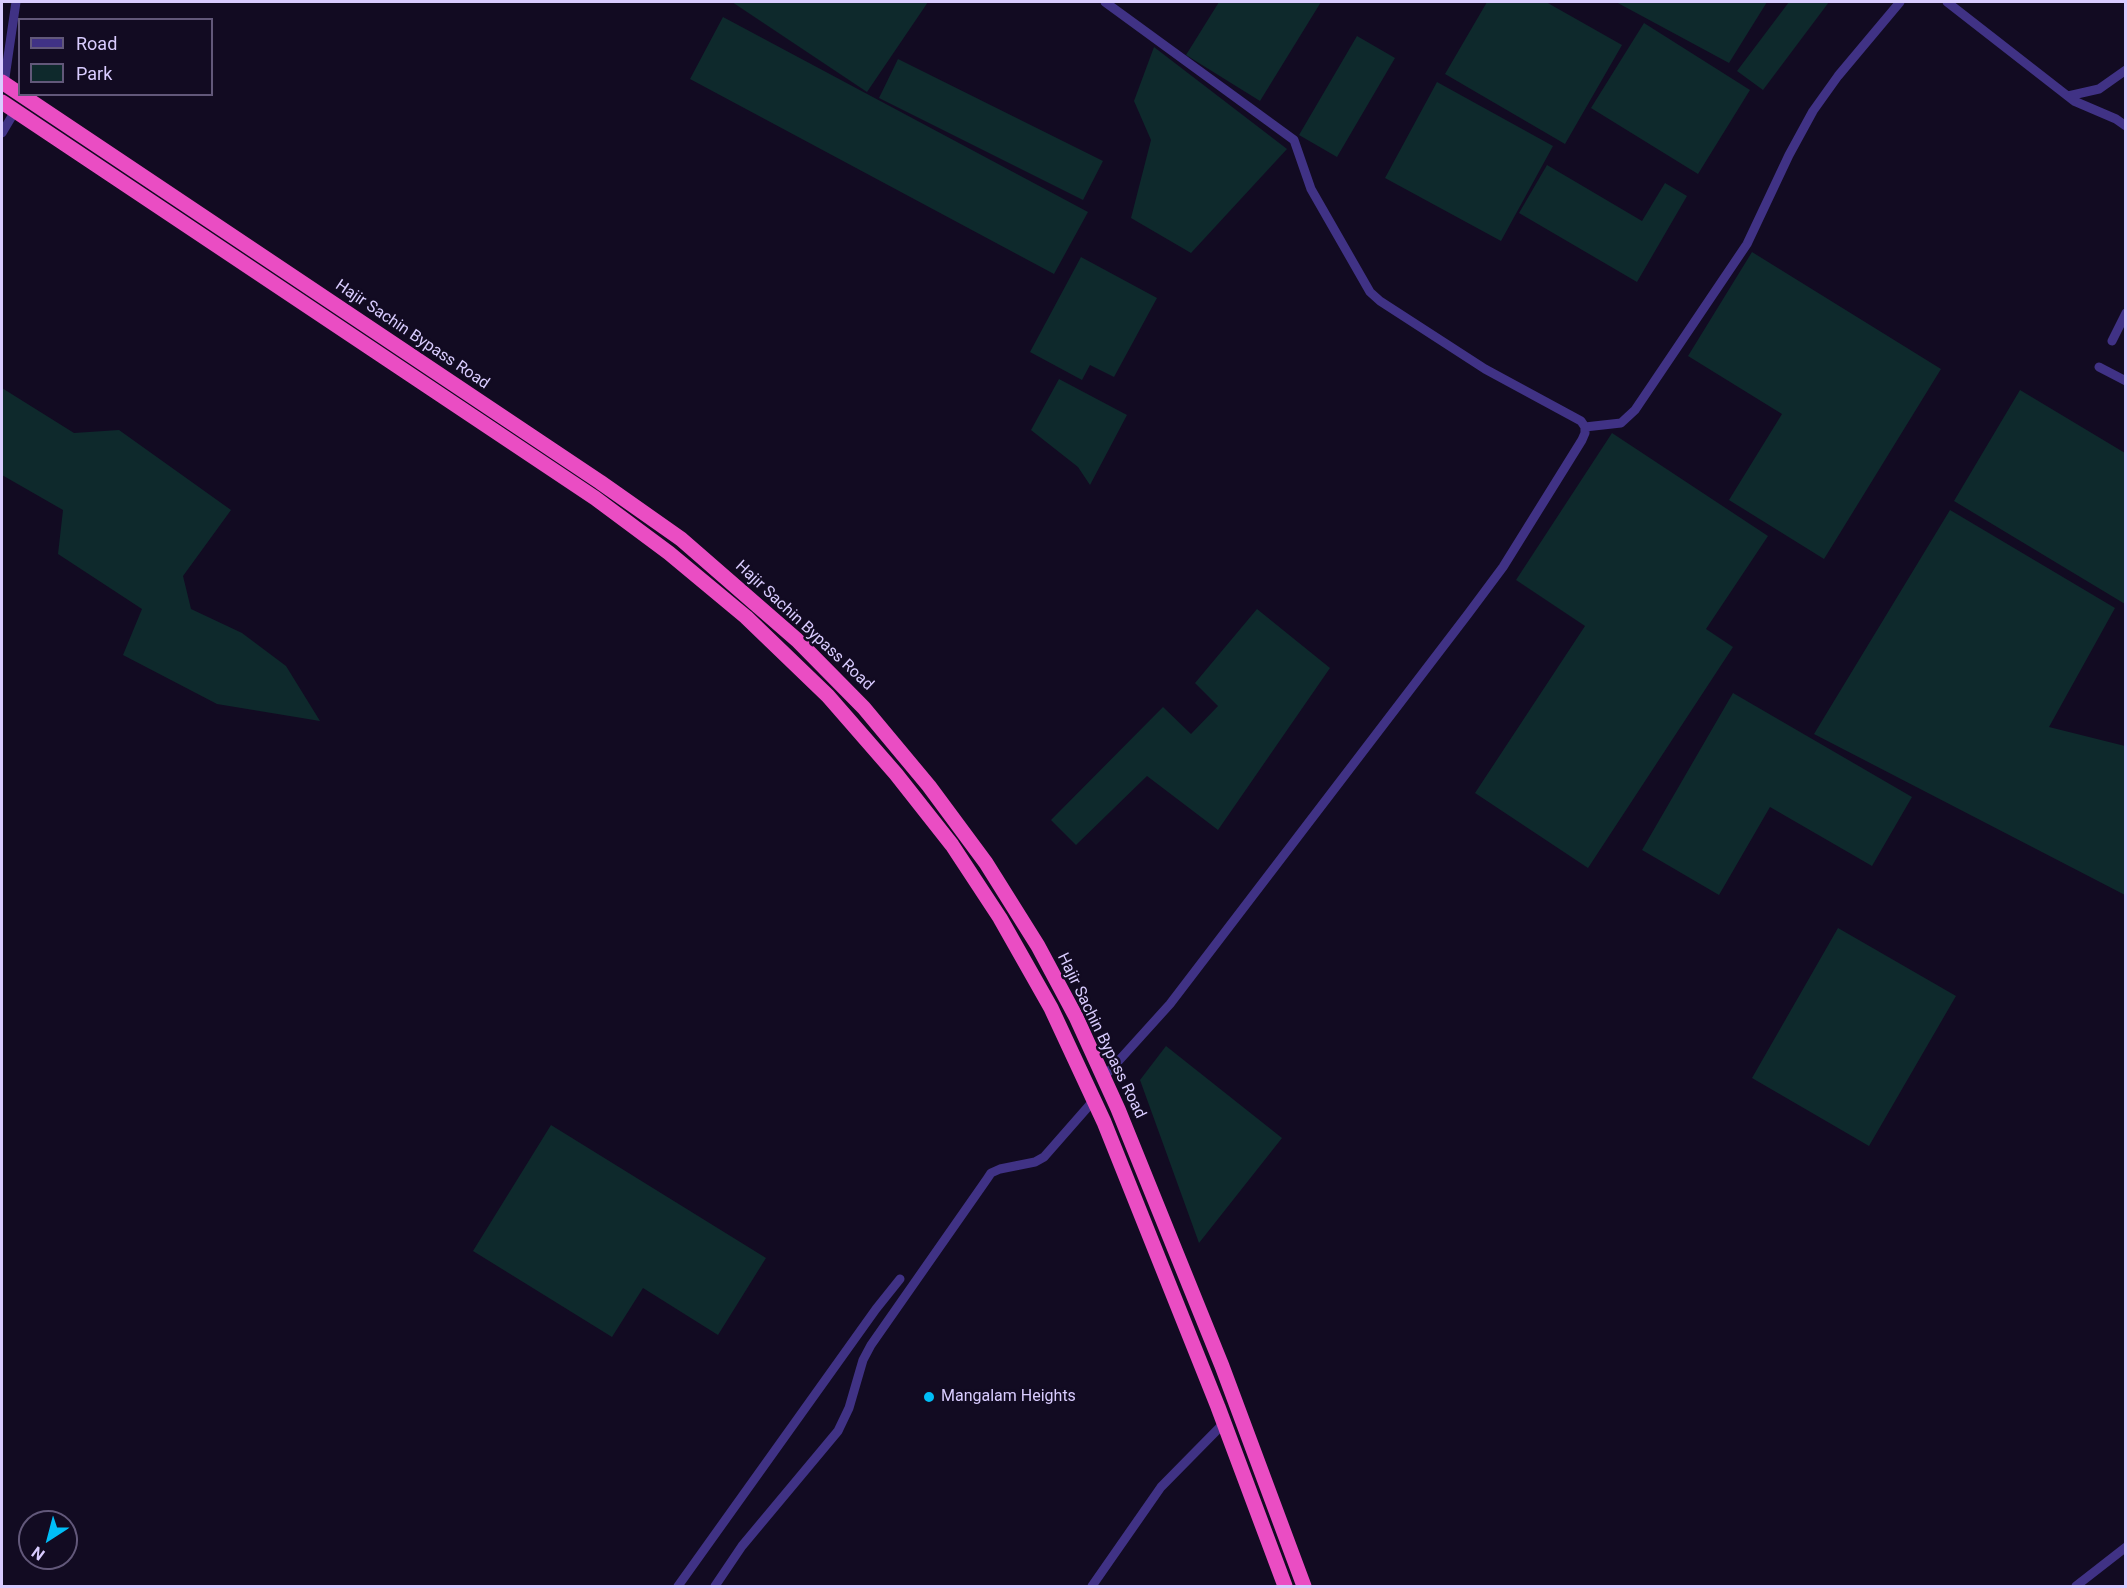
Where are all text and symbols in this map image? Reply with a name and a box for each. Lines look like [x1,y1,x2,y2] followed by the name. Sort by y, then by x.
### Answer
[18,18,213,96] legend
[76,33,117,54] text: Road
[76,63,112,84] text: Park
[331,276,493,394] street label: Hajir Sachin Bypass Road
[731,557,877,695] street label: Hajir Sachin Bypass Road
[1053,950,1149,1122] street label: Hajir Sachin Bypass Road
[941,1387,1076,1407] place label: Mangalam Heights
[922,1390,936,1404] marker: Mangalam Heights
[18,1510,78,1570] north arrow
[28,1542,48,1564] text: N

